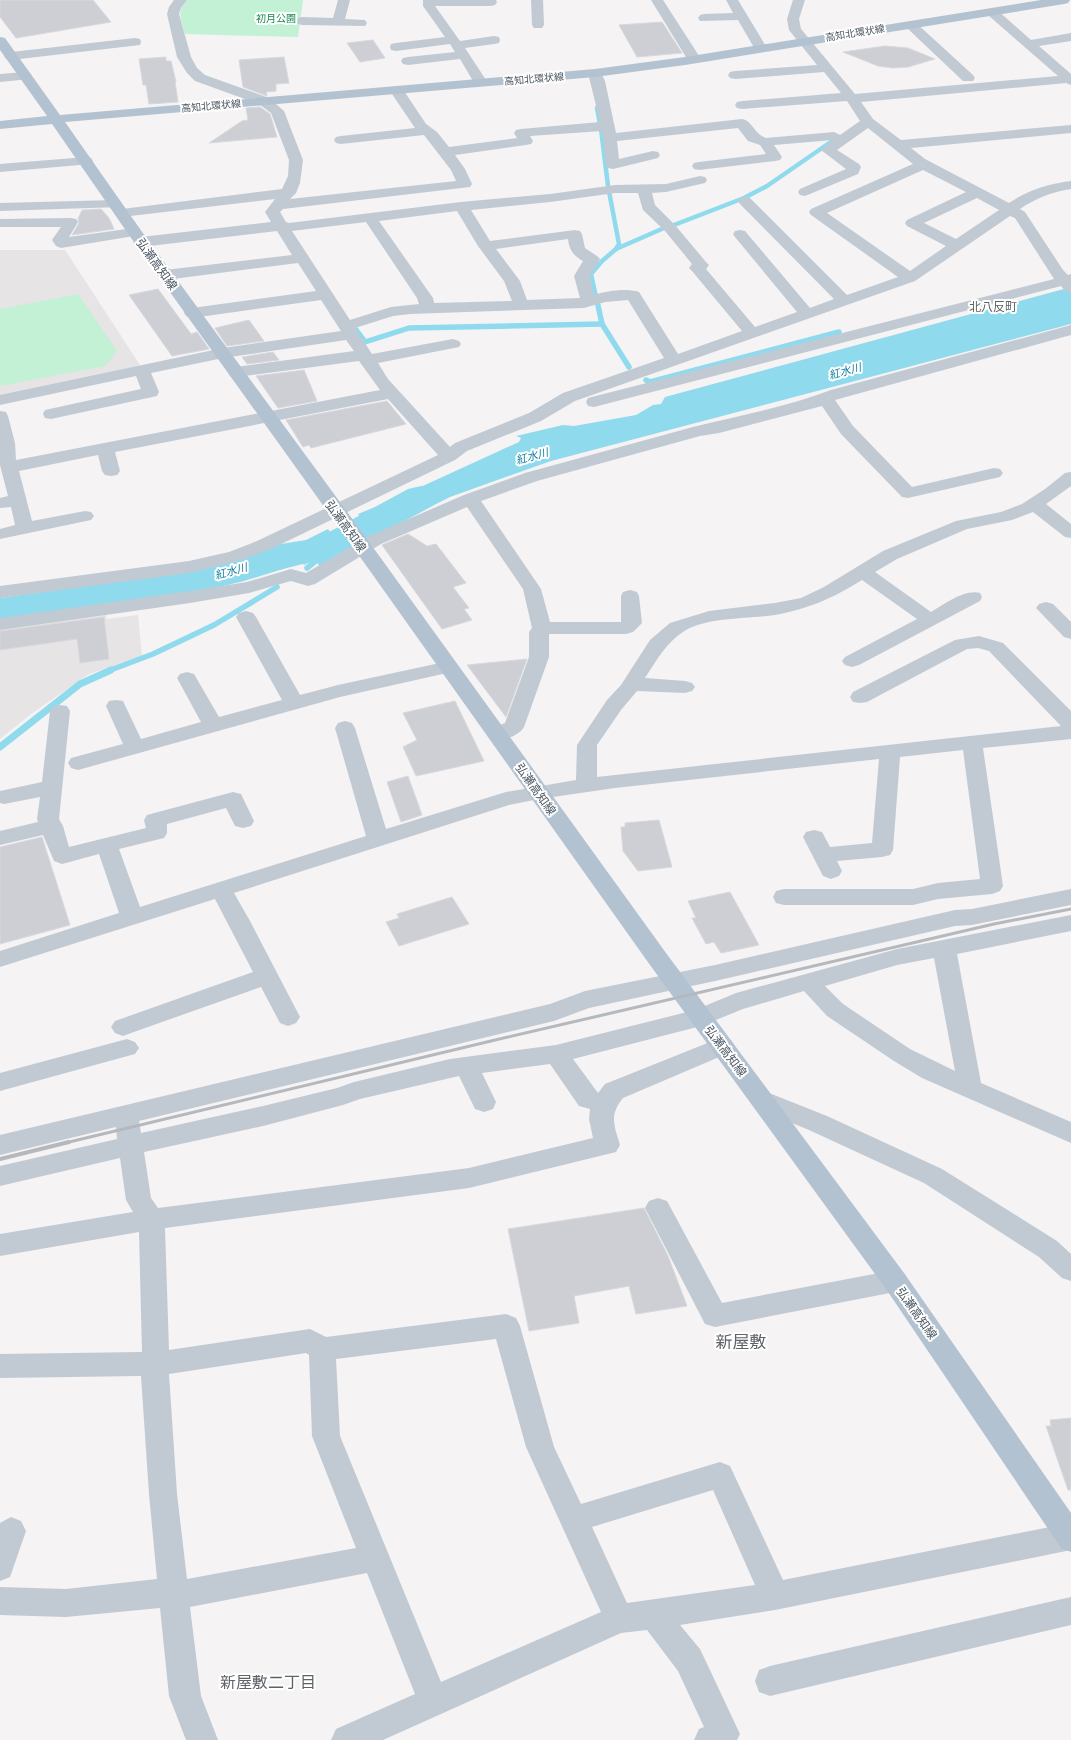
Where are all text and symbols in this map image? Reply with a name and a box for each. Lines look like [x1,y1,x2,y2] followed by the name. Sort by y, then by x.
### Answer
[256,12,296,25] park label: 初月公園
[824,22,886,44] street label: 高知北環状線
[504,70,564,88] street label: 高知北環状線
[181,97,241,115] street label: 高知北環状線
[133,235,181,293] street label: 弘瀬高知線
[969,299,1017,314] district label: 北八反町
[827,360,864,382] water label: 紅水川
[514,445,551,467] water label: 紅水川
[322,497,370,555] street label: 弘瀬高知線
[213,560,250,582] water label: 紅水川
[513,760,559,818] street label: 弘瀬高知線
[702,1023,750,1079] street label: 弘瀬高知線
[894,1284,940,1342] street label: 弘瀬高知線
[716,1331,767,1352] district label: 新屋敷
[220,1672,316,1692] district label: 新屋敷二丁目

